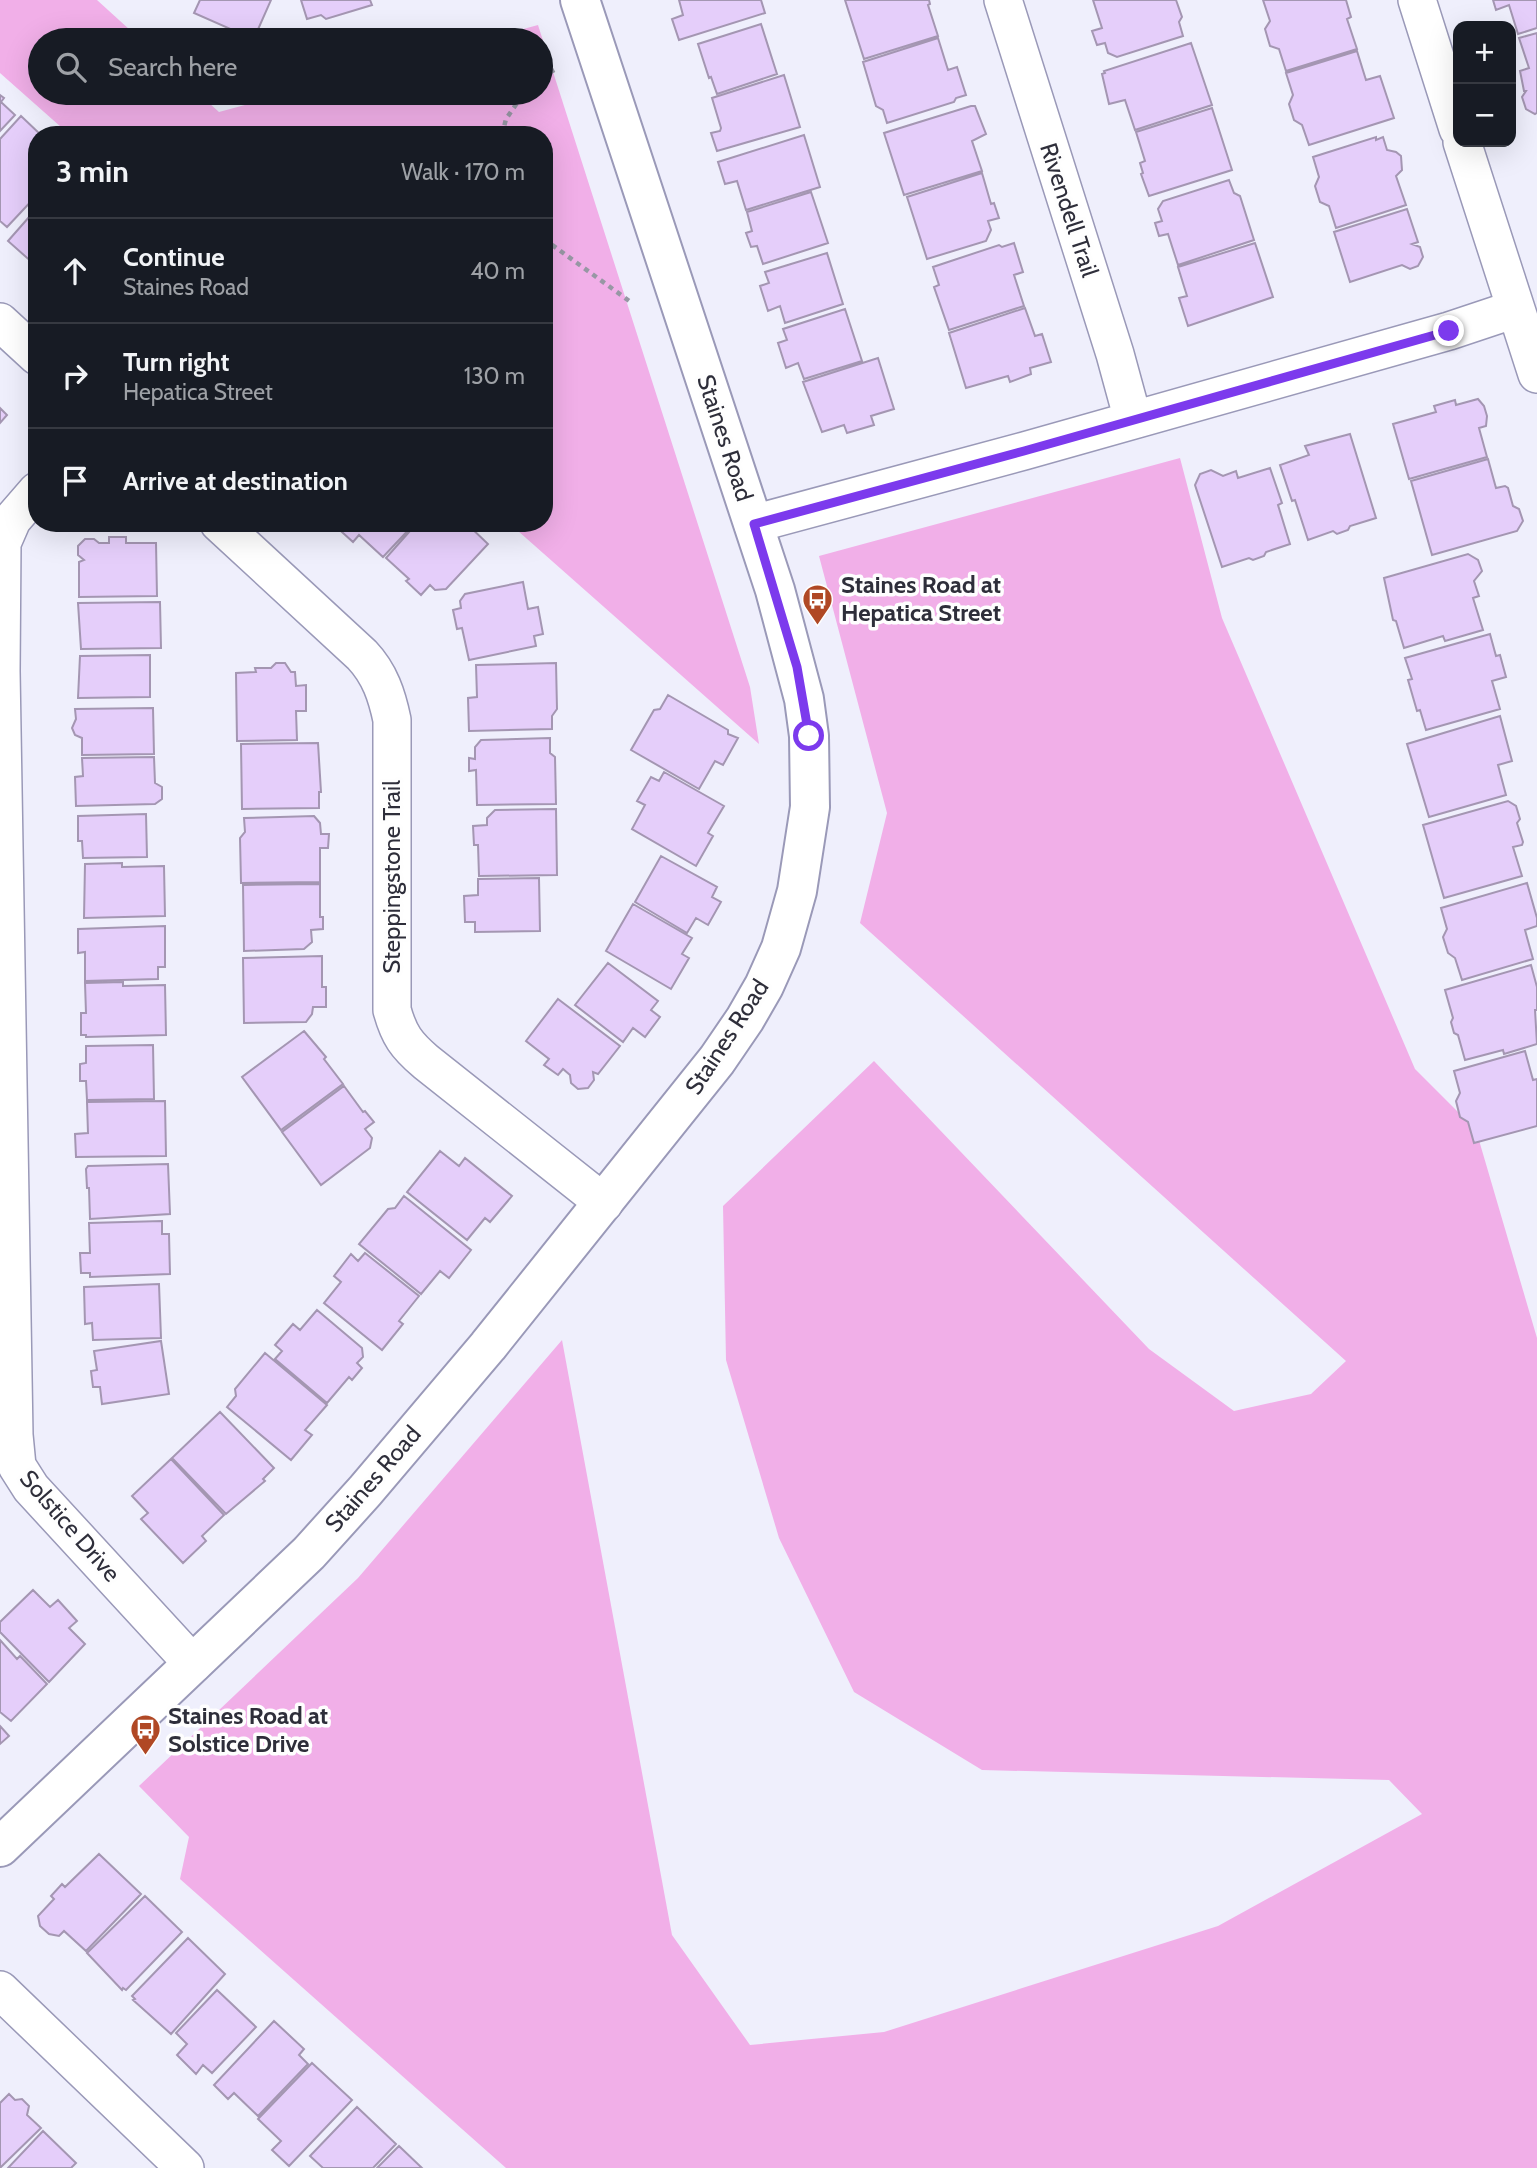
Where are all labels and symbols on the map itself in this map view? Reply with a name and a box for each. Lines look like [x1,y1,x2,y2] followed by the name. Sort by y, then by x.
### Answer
[1034,139,1105,281] street label: Rivendell Trail
[1433,315,1464,346] route end
[691,371,760,505] street label: Staines Road
[841,570,1001,627] place label: Staines Road at Hepatica Street
[801,582,835,626] bus stop icon: Staines Road at Hepatica Street
[793,720,824,751] route start
[377,780,406,974] street label: Steppingstone Trail
[679,974,775,1100] street label: Staines Road
[319,1420,427,1538] street label: Staines Road
[14,1464,127,1587] street label: Solstice Drive
[168,1701,328,1758] place label: Staines Road at Solstice Drive
[128,1713,162,1757] bus stop icon: Staines Road at Solstice Drive

